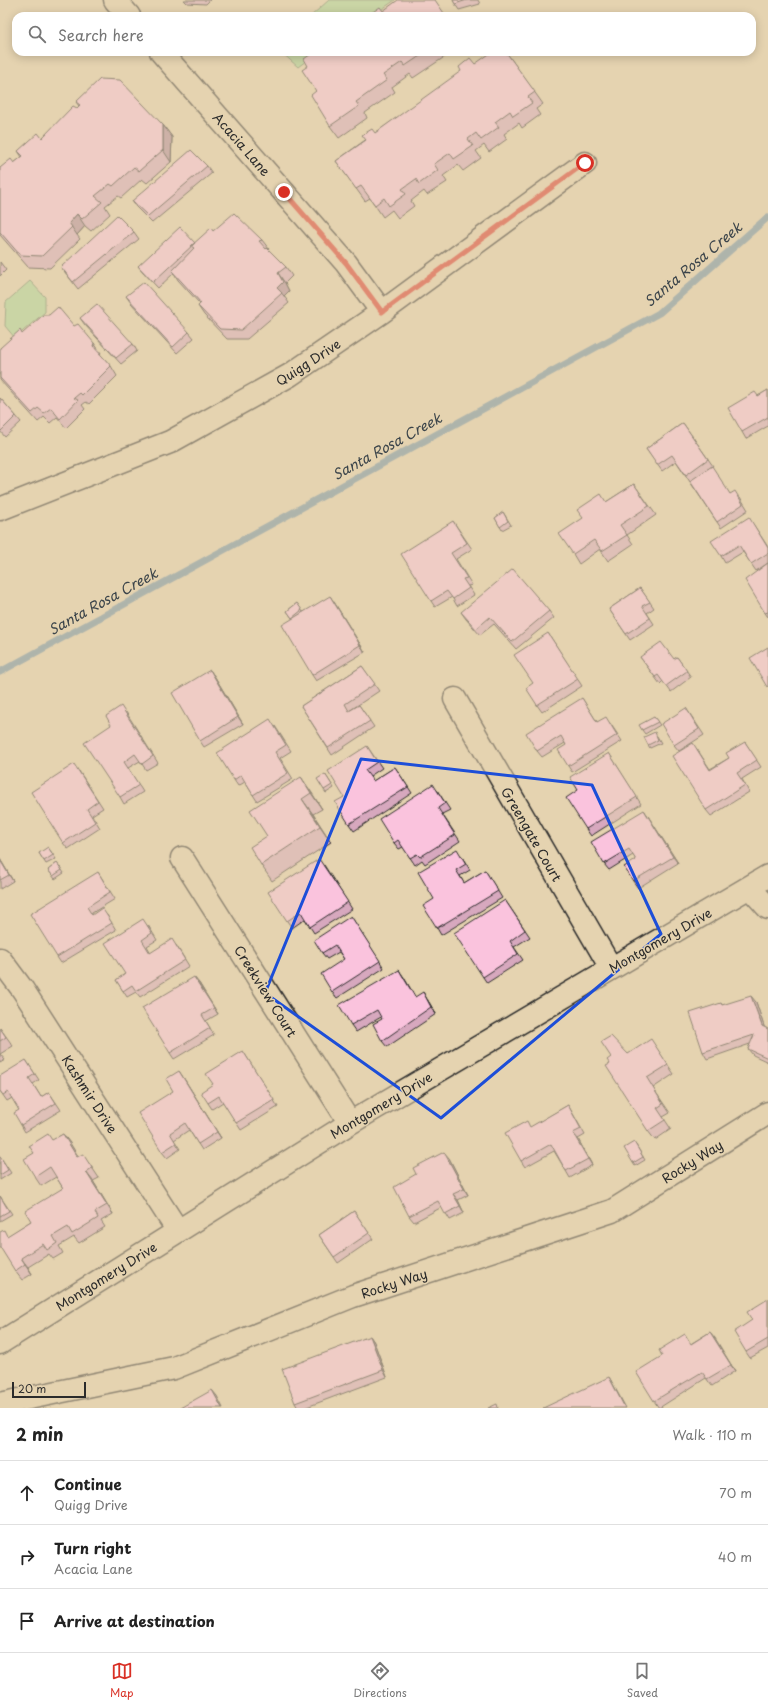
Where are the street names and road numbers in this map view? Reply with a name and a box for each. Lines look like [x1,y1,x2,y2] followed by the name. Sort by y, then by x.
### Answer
[209,108,275,180] street label: Acacia Lane
[272,334,344,390] street label: Quigg Drive
[497,783,567,885] street label: Greengate Court
[605,903,715,977] street label: Montgomery Drive
[230,941,302,1041] street label: Creekview Court
[58,1051,122,1137] street label: Kashmir Drive
[326,1067,436,1143] street label: Montgomery Drive
[658,1135,726,1187] street label: Rocky Way
[52,1237,160,1315] street label: Montgomery Drive
[358,1263,430,1303] street label: Rocky Way

